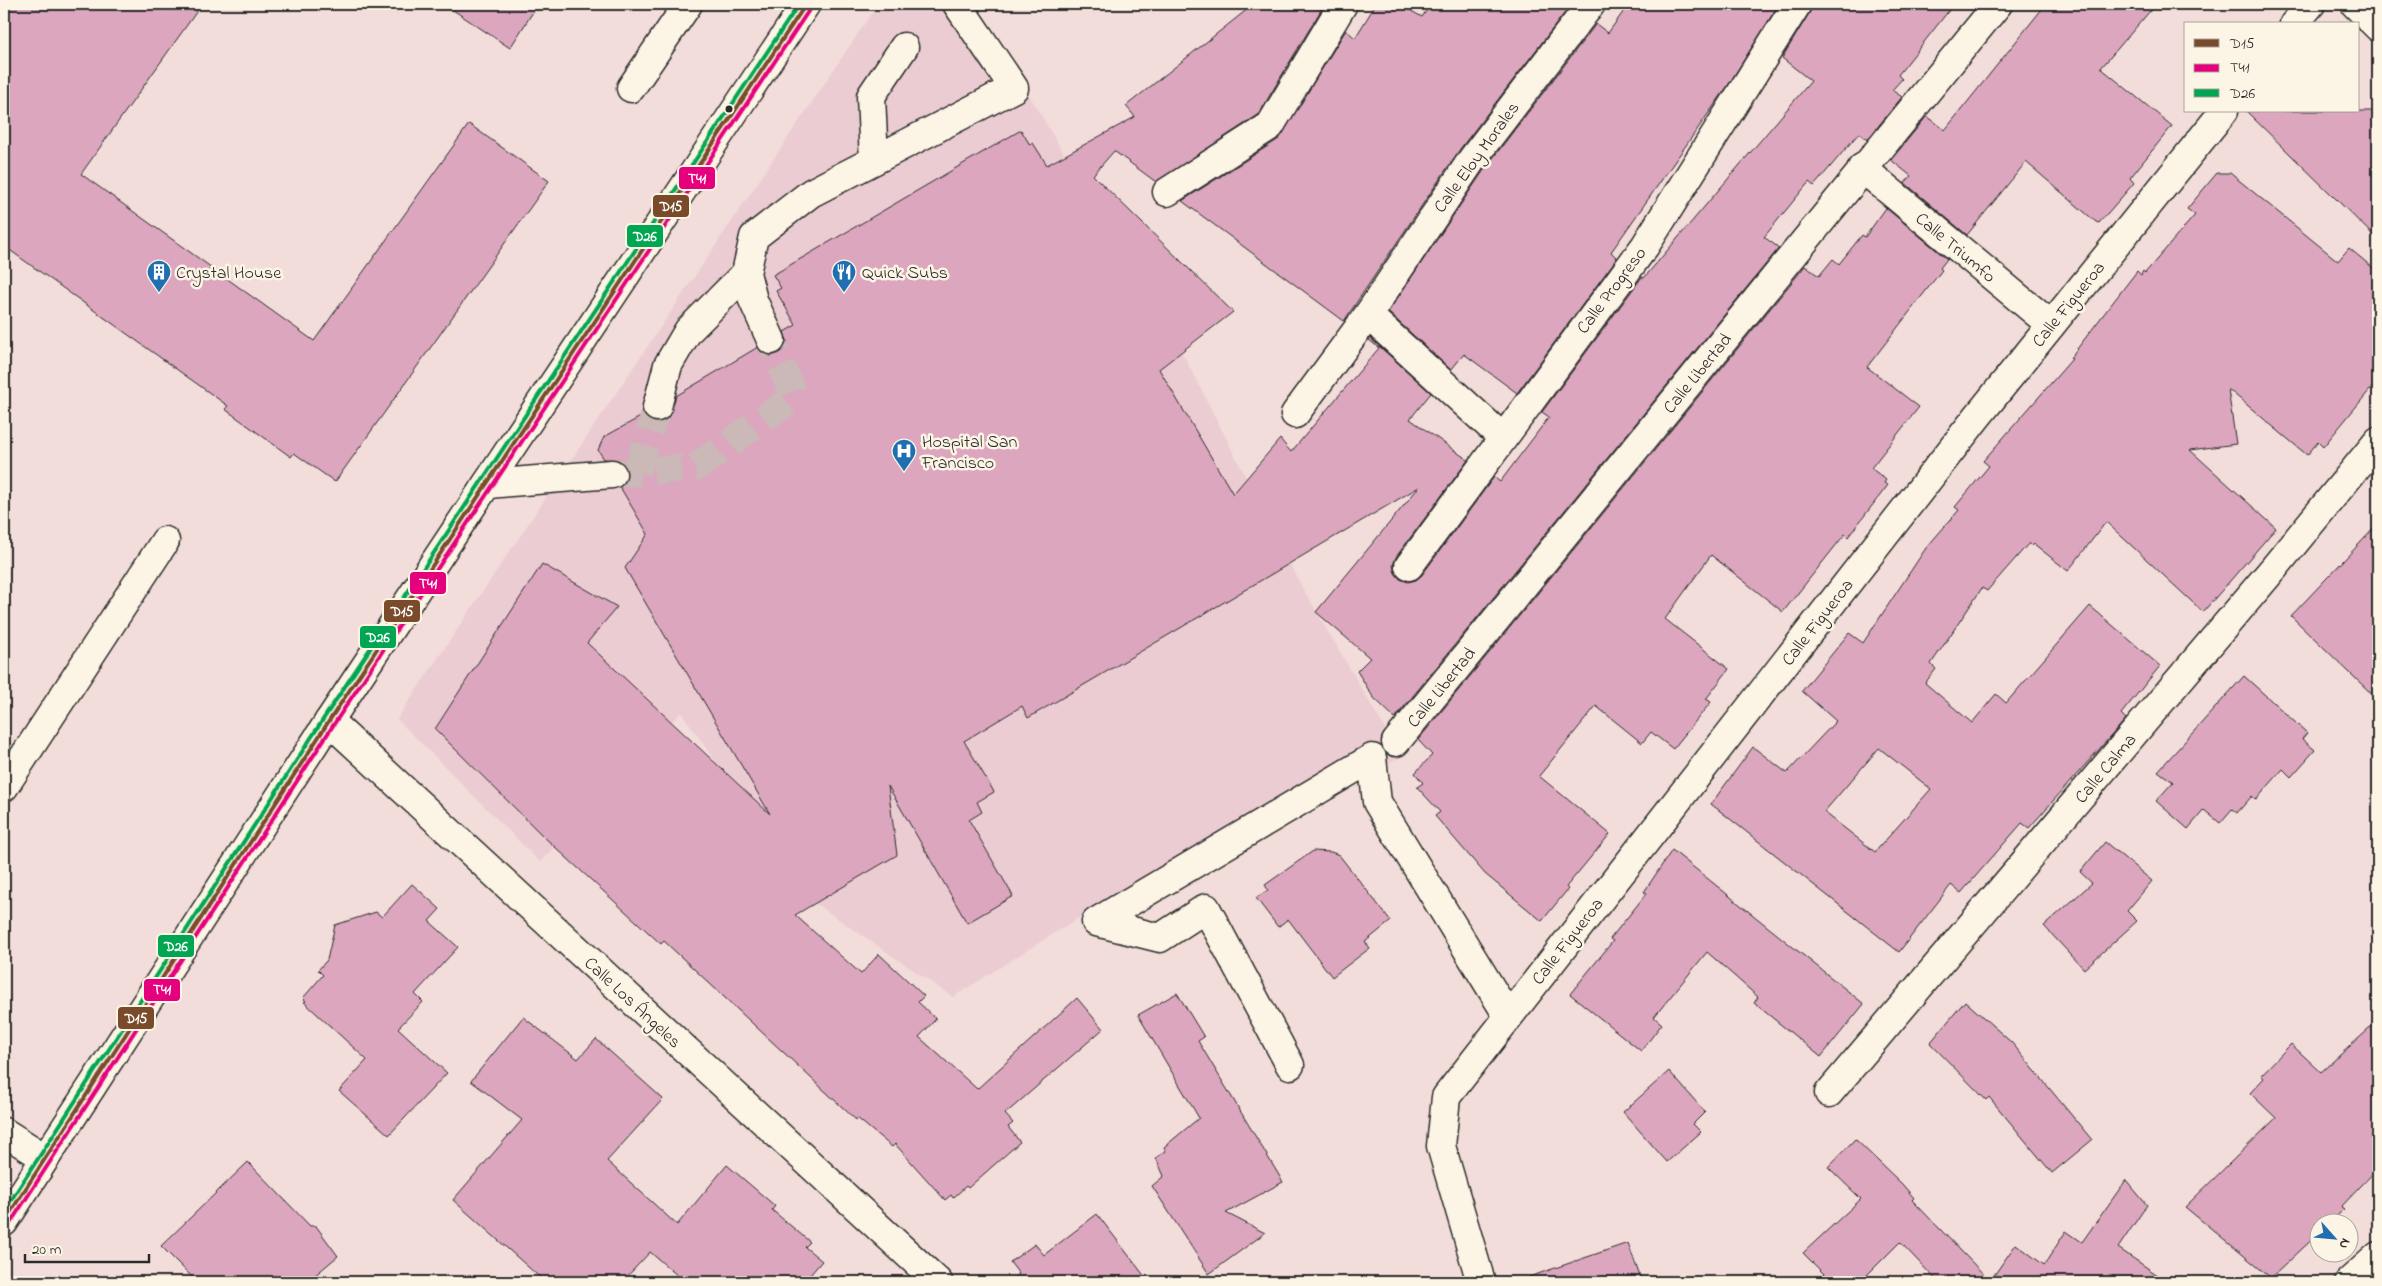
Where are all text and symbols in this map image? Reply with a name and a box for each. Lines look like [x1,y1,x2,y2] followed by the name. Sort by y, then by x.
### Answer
[2184,22,2360,112] legend
[2229,33,2255,55] text: D15
[2230,57,2250,79] text: T41
[2229,83,2255,105] text: D26
[1428,97,1527,219] street label: Calle Eloy Morales
[724,104,734,114] unlabelled marker
[678,166,716,190] line badge: T41
[688,169,707,190] text: T41
[652,194,690,218] line badge: D15
[659,197,682,218] text: D15
[1909,207,2001,290] street label: Calle Triumfo
[626,224,664,248] line badge: D26
[632,227,658,248] text: D26
[1571,242,1655,341] street label: Calle Progreso
[2027,257,2113,355] street label: Calle Figueroa
[146,259,172,293] building icon: Crystal House
[831,259,857,293] restaurant icon: Quick Subs
[176,261,282,287] place label: Crystal House
[862,261,948,287] place label: Quick Subs
[1658,328,1739,420] street label: Calle Libertad
[921,430,1018,477] place label: Hospital San Francisco
[891,438,917,472] hospital icon: Hospital San Francisco
[409,571,447,595] line badge: T41
[419,574,438,595] text: T41
[1776,574,1862,673] street label: Calle Figueroa
[383,599,421,623] line badge: D15
[390,602,413,623] text: D15
[359,625,397,649] line badge: D26
[365,628,391,649] text: D26
[1402,642,1483,734] street label: Calle Libertad
[2069,729,2144,810] street label: Calle Calma
[1526,893,1612,992] street label: Calle Figueroa
[157,934,195,958] line badge: D26
[163,937,189,958] text: D26
[577,952,686,1056] street label: Calle Los Ángeles
[143,978,181,1002] line badge: T41
[153,980,172,1001] text: T41
[117,1006,155,1030] line badge: D15
[124,1009,147,1030] text: D15
[2310,1214,2360,1264] north arrow
[25,1231,149,1263] scale bar
[2333,1234,2356,1252] text: N
[32,1239,62,1261] text: 20 m

